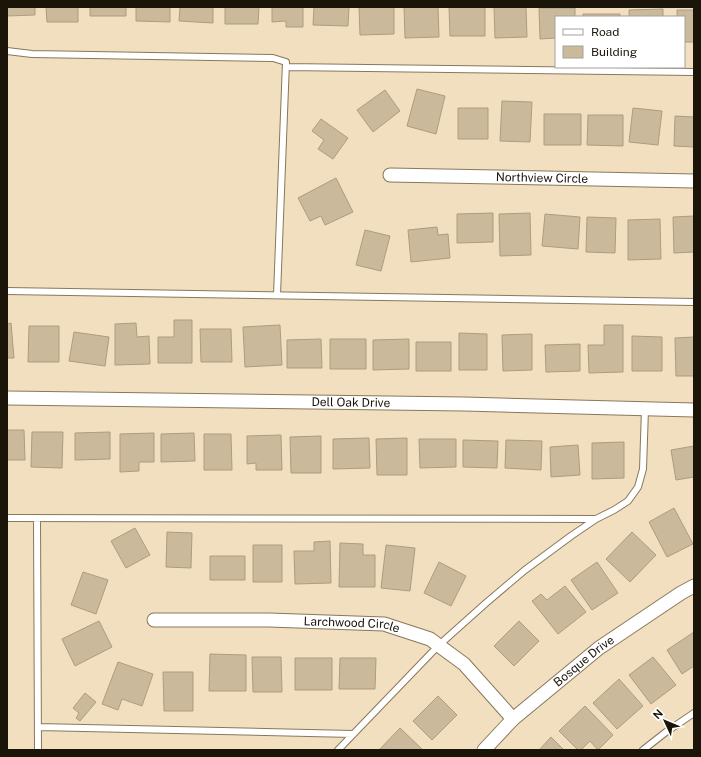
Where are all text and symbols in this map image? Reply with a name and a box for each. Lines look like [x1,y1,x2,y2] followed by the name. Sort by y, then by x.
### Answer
[555,16,685,68] legend
[591,25,619,39] text: Road
[591,45,637,59] text: Building
[496,170,588,186] street label: Northview Circle
[311,395,391,410] street label: Dell Oak Drive
[303,614,402,636] street label: Larchwood Circle
[551,633,617,689] street label: Bosque Drive
[645,701,685,741] north arrow
[651,707,665,721] text: N

